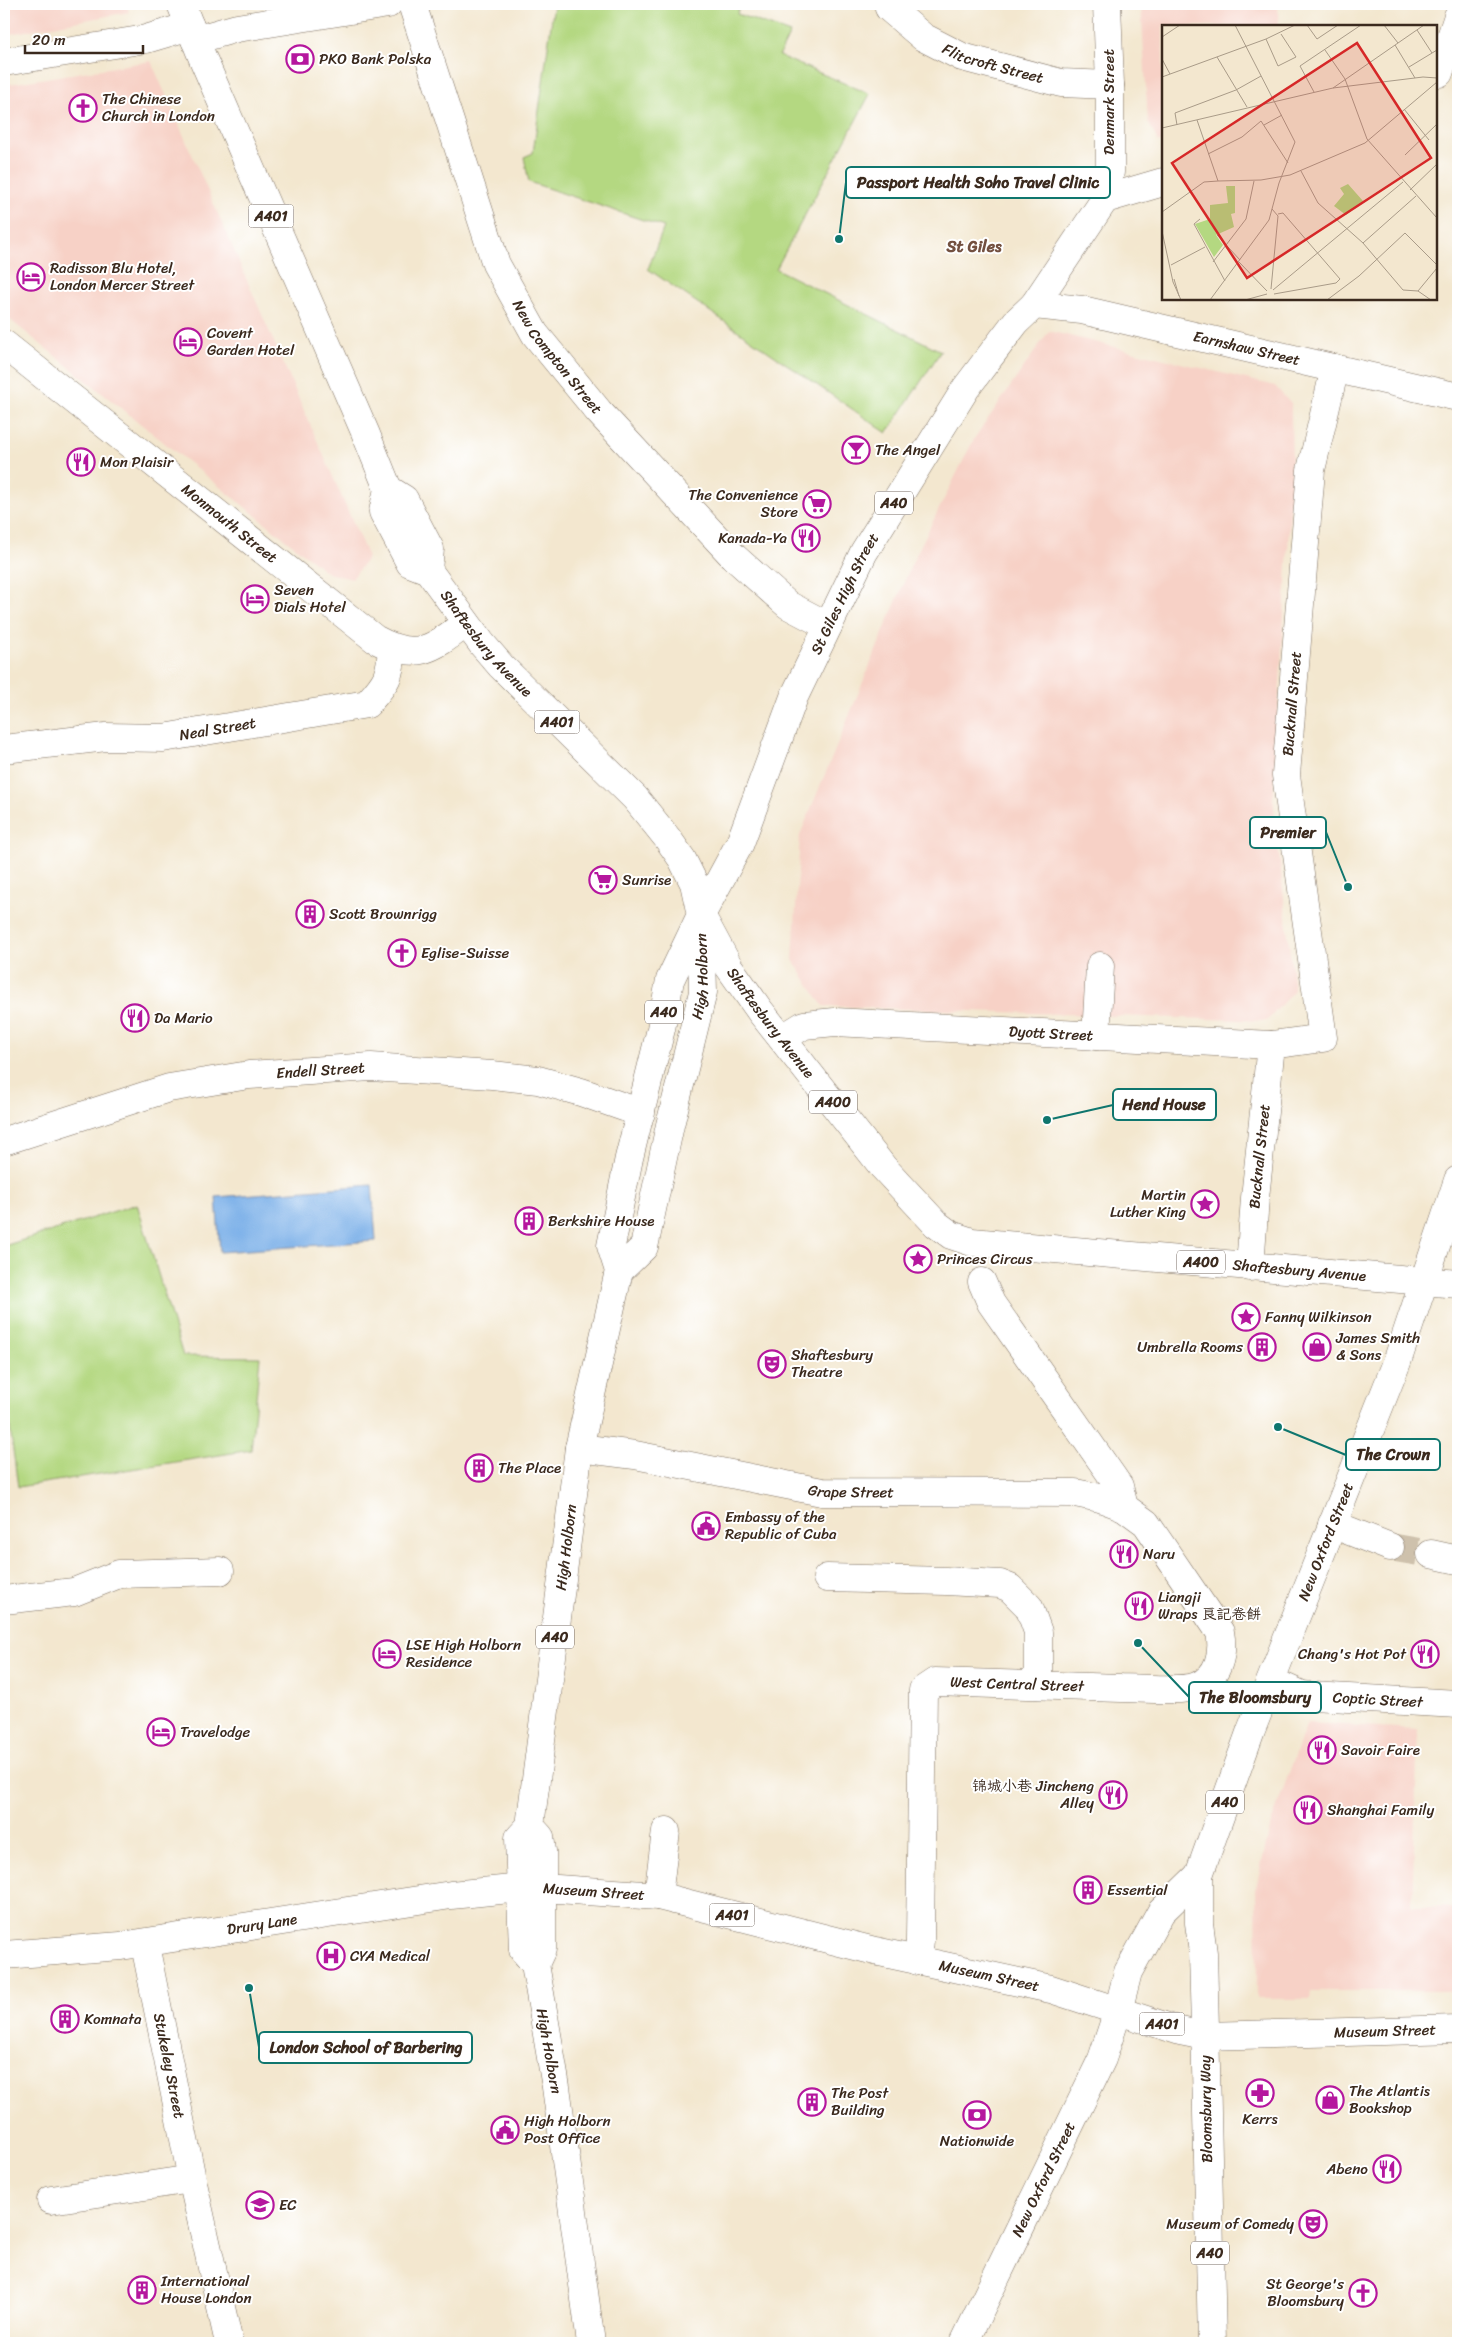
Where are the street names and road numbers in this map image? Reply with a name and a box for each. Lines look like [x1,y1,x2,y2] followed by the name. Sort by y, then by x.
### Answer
[938,36,1047,91] street label: Flitcroft Street
[1096,49,1122,155] street label: Denmark Street
[248,205,294,228] road number: A401
[505,295,609,421] street label: New Compton Street
[1191,323,1303,373] street label: Earnshaw Street
[175,477,284,570] street label: Monmouth Street
[875,492,913,514] road number: A40
[803,527,886,659] street label: St Giles High Street
[433,584,539,704] street label: Shaftesbury Avenue
[1275,650,1309,757] street label: Bucknall Street
[177,710,258,748] street label: Neal Street
[534,710,580,734] road number: A401
[684,933,716,1022] street label: High Holborn
[720,962,821,1084] street label: Shaftesbury Avenue
[645,1000,683,1024] road number: A40
[1008,1018,1094,1049] street label: Dyott Street
[275,1054,366,1086] street label: Endell Street
[809,1090,857,1114] road number: A400
[1241,1103,1278,1209] street label: Bucknall Street
[1177,1250,1225,1274] road number: A400
[1231,1252,1367,1289] street label: Shaftesbury Avenue
[806,1477,894,1505] street label: Grape Street
[1290,1478,1361,1605] street label: New Oxford Street
[548,1503,585,1592] street label: High Holborn
[536,1625,574,1648] road number: A40
[950,1669,1085,1699] street label: West Central Street
[1332,1684,1425,1715] street label: Coptic Street
[1206,1790,1244,1814] road number: A40
[542,1875,646,1908] street label: Museum Street
[710,1904,754,1926] road number: A401
[225,1906,299,1942] street label: Drury Lane
[937,1952,1042,1999] street label: Museum Street
[529,2006,569,2096] street label: High Holborn
[146,2011,193,2121] street label: Stukeley Street
[1140,2012,1184,2036] road number: A401
[1334,2017,1437,2045] street label: Museum Street
[1192,2055,1220,2163] street label: Bloomsbury Way
[1004,2117,1083,2241] street label: New Oxford Street
[1191,2242,1229,2264] road number: A40

